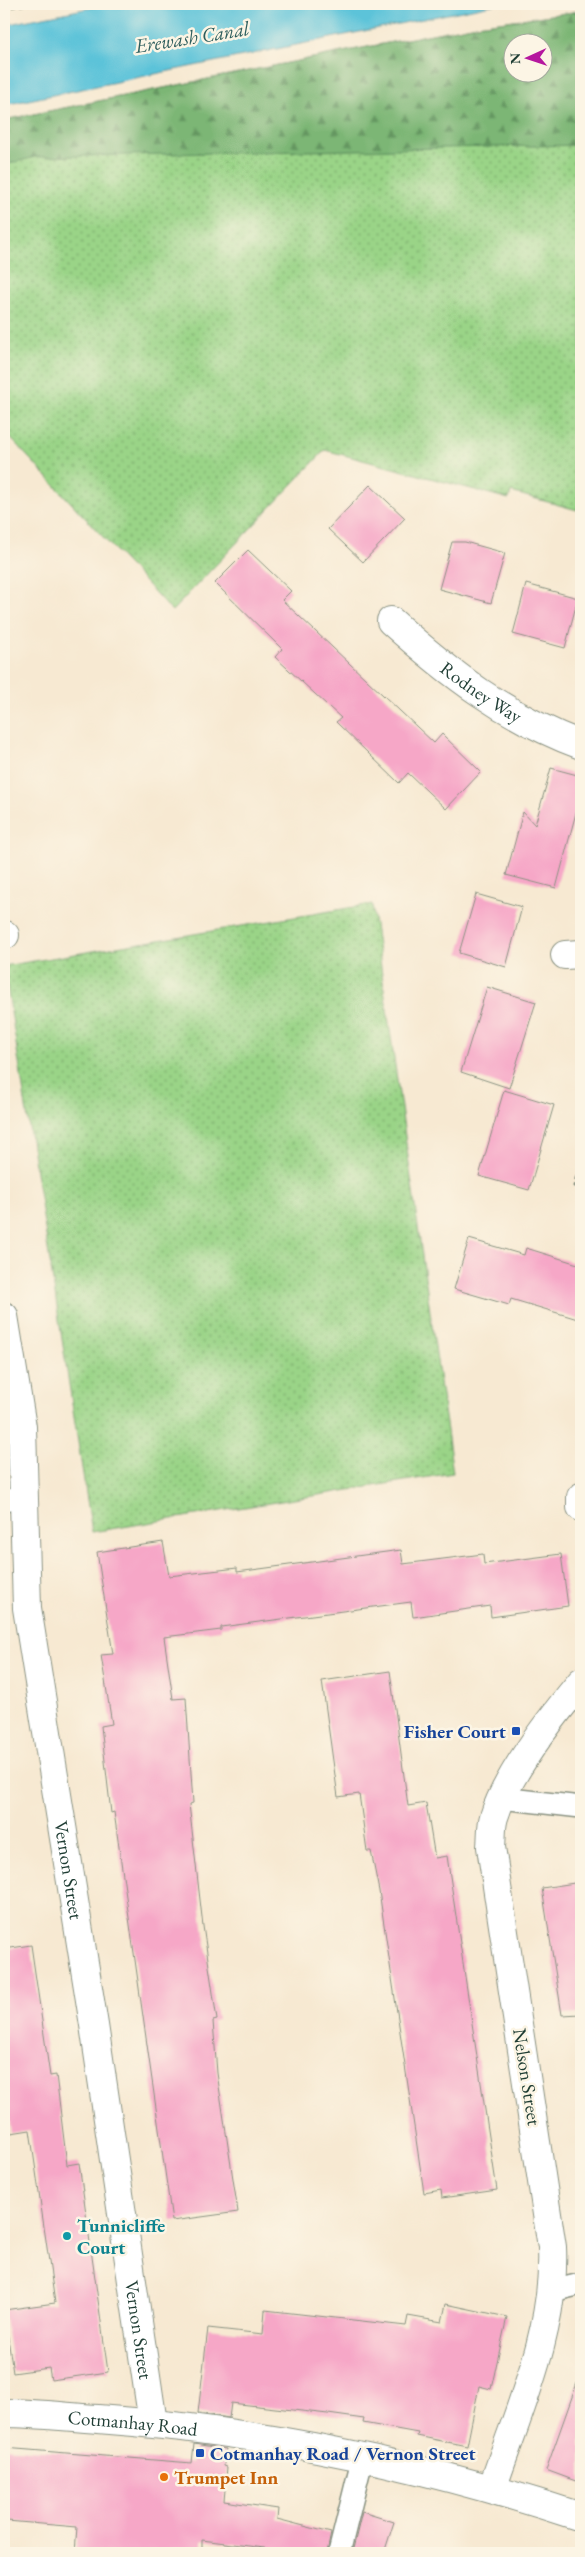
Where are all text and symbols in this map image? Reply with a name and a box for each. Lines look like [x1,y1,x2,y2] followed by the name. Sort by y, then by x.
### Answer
[132,15,252,59] water label: Erewash Canal
[502,32,552,82] north arrow
[506,52,524,65] text: N
[435,655,527,728] street label: Rodney Way
[404,1719,506,1744] place label: Fisher Court
[510,1725,522,1737] marker: Fisher Court
[49,1819,89,1921] street label: Vernon Street
[507,2027,547,2127] street label: Nelson Street
[77,2213,165,2260] place label: Tunnicliffe Court
[61,2230,73,2242] marker: Tunnicliffe Court
[120,2279,159,2381] street label: Vernon Street
[67,2404,199,2441] street label: Cotmanhay Road
[210,2441,476,2466] place label: Cotmanhay Road / Vernon Street
[194,2447,206,2459] marker: Cotmanhay Road / Vernon Street
[174,2465,278,2490] place label: Trumpet Inn
[158,2471,170,2483] marker: Trumpet Inn

